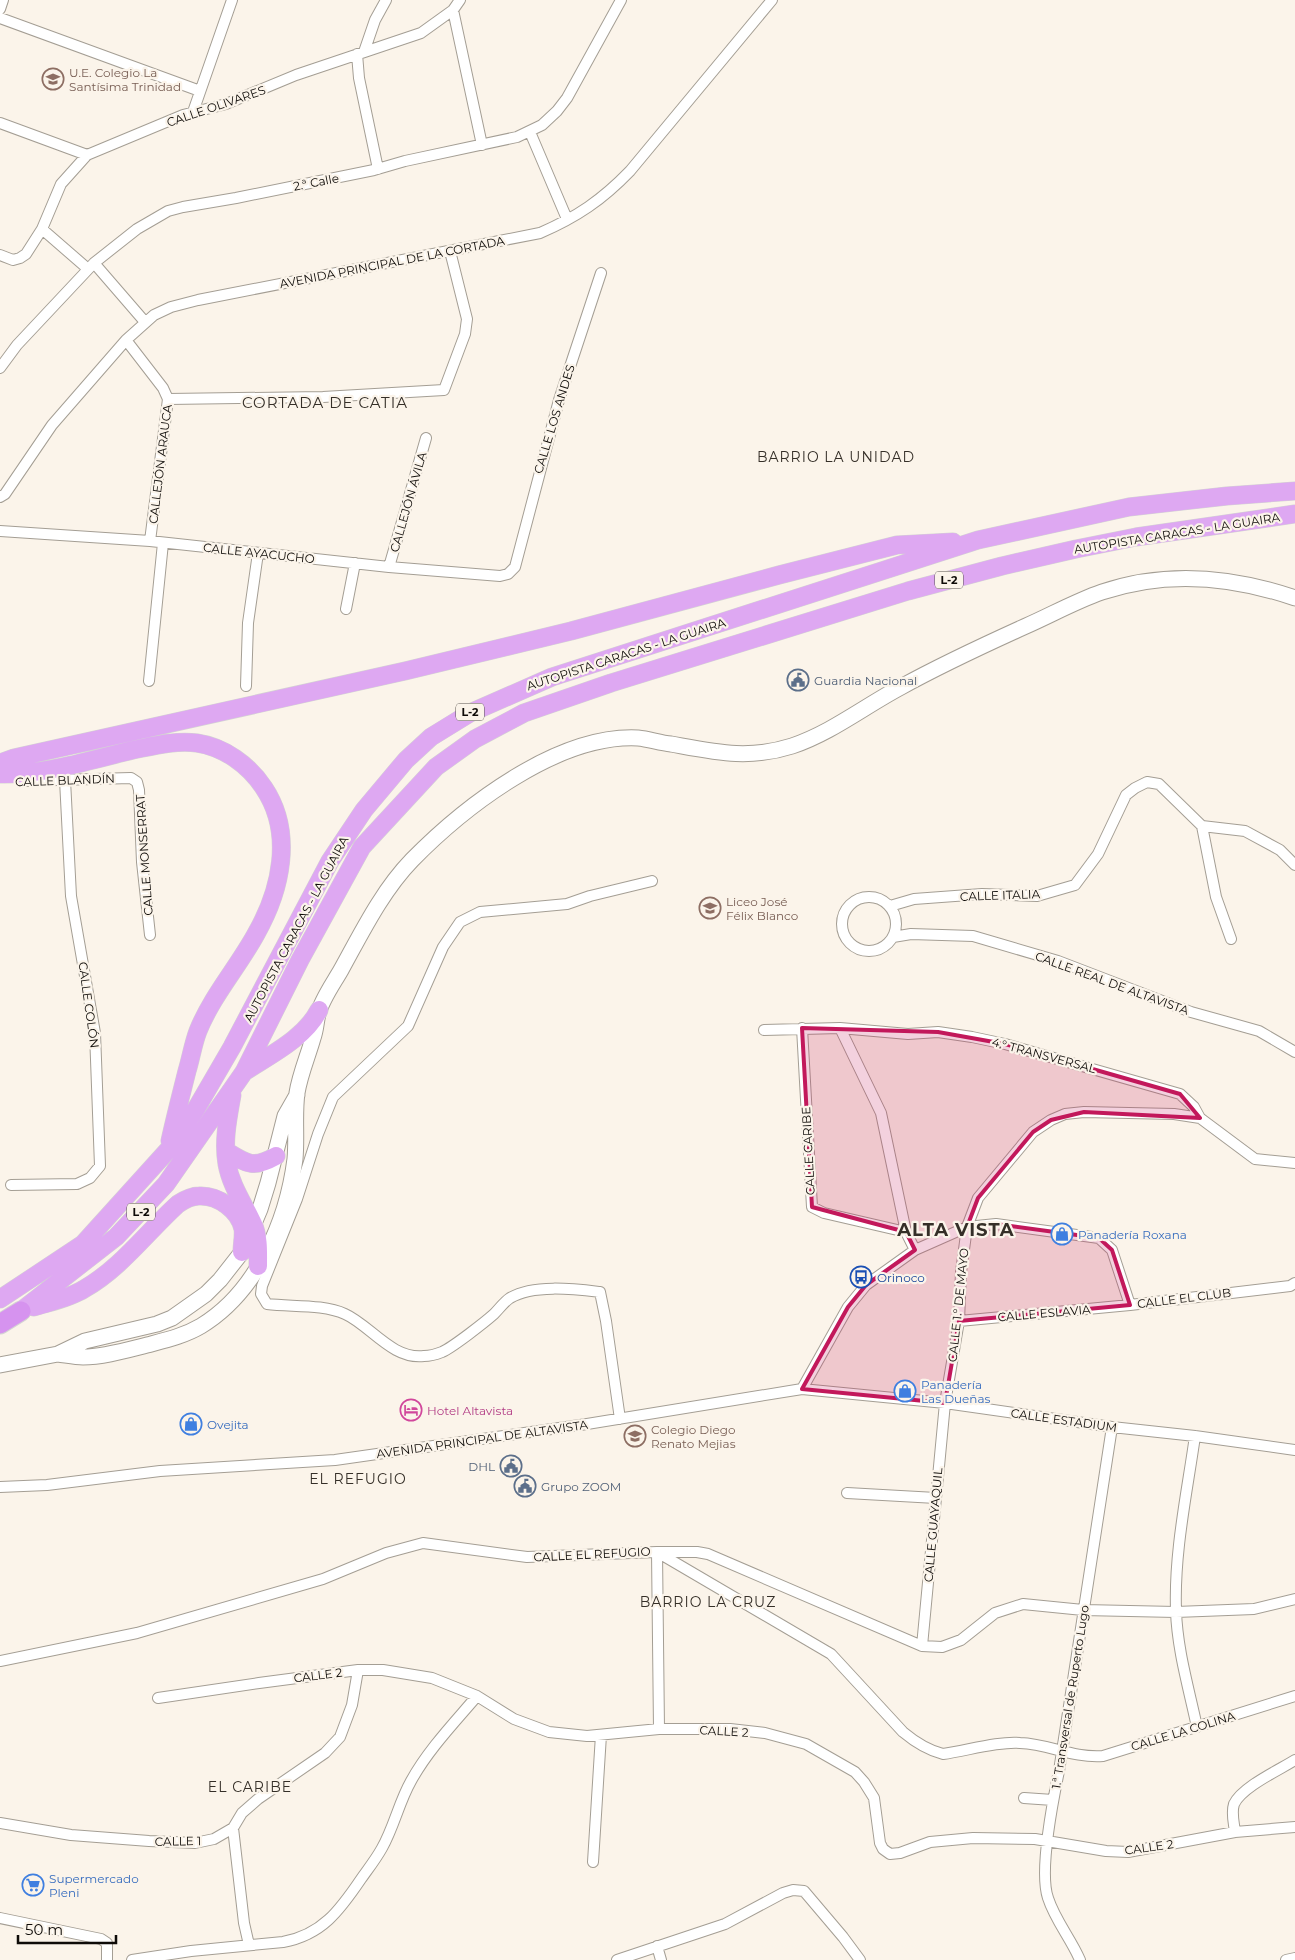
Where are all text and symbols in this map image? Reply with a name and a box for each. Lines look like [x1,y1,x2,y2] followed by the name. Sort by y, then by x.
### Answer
[69,65,181,94] place label: U.E. Colegio La Santísima Trinidad
[41,67,65,91] school or university icon: U.E. Colegio La Santísima Trinidad
[165,82,267,130] street label: CALLE OLIVARES
[292,170,340,194] street label: 2.ª Calle
[278,233,506,291] street label: AVENIDA PRINCIPAL DE LA CORTADA
[530,363,578,475] street label: CALLE LOS ANDES
[242,393,408,412] district label: CORTADA DE CATIA
[145,403,175,525] street label: CALLEJÓN ARAUCA
[757,448,915,466] district label: BARRIO LA UNIDAD
[386,450,430,554] street label: CALLEJÓN ÁVILA
[1073,509,1281,557] street label: AUTOPISTA CARACAS - LA GUAIRA
[202,540,316,566] street label: CALLE AYACUCHO
[935,572,963,588] road number: L-2
[525,615,728,693] street label: AUTOPISTA CARACAS - LA GUAIRA
[786,668,810,692] public building icon: Guardia Nacional
[814,673,917,688] place label: Guardia Nacional
[456,704,484,720] road number: L-2
[15,771,115,789] street label: CALLE BLANDÍN
[132,794,156,916] street label: CALLE MONSERRAT
[240,833,352,1024] street label: AUTOPISTA CARACAS - LA GUAIRA
[960,886,1041,904] street label: CALLE ITALIA
[726,894,798,923] place label: Liceo José Félix Blanco
[698,896,722,920] school or university icon: Liceo José Félix Blanco
[1033,948,1191,1018] street label: CALLE REAL DE ALTAVISTA
[76,961,102,1049] street label: CALLE COLÓN
[990,1034,1098,1076] street label: 4.° TRANSVERSAL
[798,1106,818,1196] street label: CALLE CARIBE
[127,1204,155,1220] road number: L-2
[896,1219,1015,1241] district label: ALTA VISTA
[1050,1222,1074,1246] shop icon: Panadería Roxana
[1078,1227,1187,1242] place label: Panadería Roxana
[945,1247,971,1363] street label: CALLE 1.° DE MAYO
[849,1265,873,1289] bus stop icon: Orinoco
[877,1270,925,1285] place label: Orinoco
[1136,1285,1232,1311] street label: CALLE EL CLUB
[997,1301,1092,1325] street label: CALLE ESLAVIA
[921,1377,991,1406] place label: Panadería Las Dueñas
[893,1379,917,1403] shop icon: Panadería Las Dueñas
[399,1398,423,1422] hotel icon: Hotel Altavista
[427,1403,513,1418] place label: Hotel Altavista
[1010,1405,1118,1435] street label: CALLE ESTADIUM
[179,1412,203,1436] shop icon: Ovejita
[207,1417,249,1432] place label: Ovejita
[375,1417,589,1461] street label: AVENIDA PRINCIPAL DE ALTAVISTA
[651,1422,736,1451] place label: Colegio Diego Renato Mejias
[623,1424,647,1448] school or university icon: Colegio Diego Renato Mejias
[499,1454,523,1478] public building icon: DHL
[468,1459,495,1474] place label: DHL
[921,1467,945,1583] street label: CALLE GUAYAQUIL
[309,1470,407,1488] district label: EL REFUGIO
[513,1474,537,1498] public building icon: Grupo ZOOM
[541,1479,621,1494] place label: Grupo ZOOM
[533,1543,651,1565] street label: CALLE EL REFUGIO
[640,1593,776,1611] district label: BARRIO LA CRUZ
[1048,1604,1092,1790] street label: 1.ª Transversal de Ruperto Lugo
[293,1665,343,1685] street label: CALLE 2
[1129,1708,1237,1754] street label: CALLE LA COLINA
[699,1722,749,1740] street label: CALLE 2
[208,1778,292,1796] district label: EL CARIBE
[155,1833,201,1849] street label: CALLE 1
[1124,1836,1174,1858] street label: CALLE 2
[49,1871,139,1900] place label: Supermercado Pleni
[21,1873,45,1897] supermarket icon: Supermercado Pleni
[18,1912,115,1944] scale bar
[25,1920,63,1939] text: 50 m

